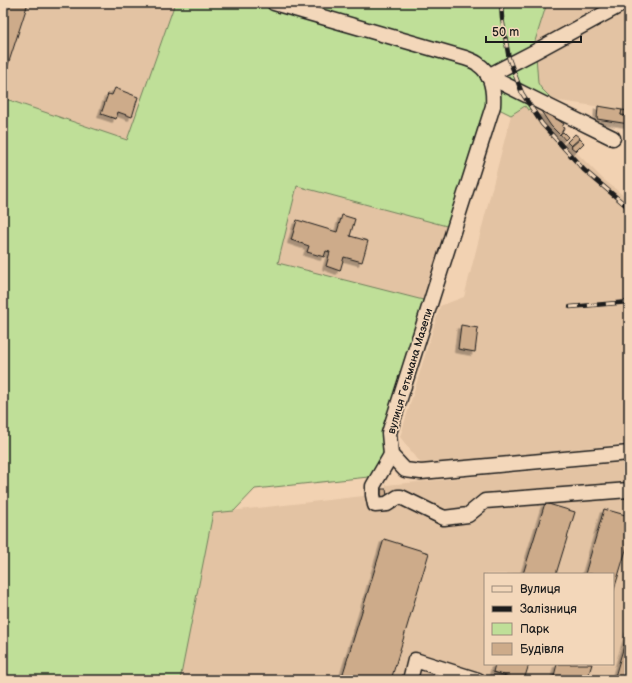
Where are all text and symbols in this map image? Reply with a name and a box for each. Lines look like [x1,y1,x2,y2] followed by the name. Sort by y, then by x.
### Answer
[486,18,581,44] scale bar
[492,25,519,40] text: 50 m
[385,307,435,435] street label: вулиця Гетьмана Мазепи
[484,573,614,665] legend
[520,582,561,597] text: Вулиця
[520,602,577,617] text: Залізниця
[520,622,550,637] text: Парк
[520,642,564,657] text: Будівля

